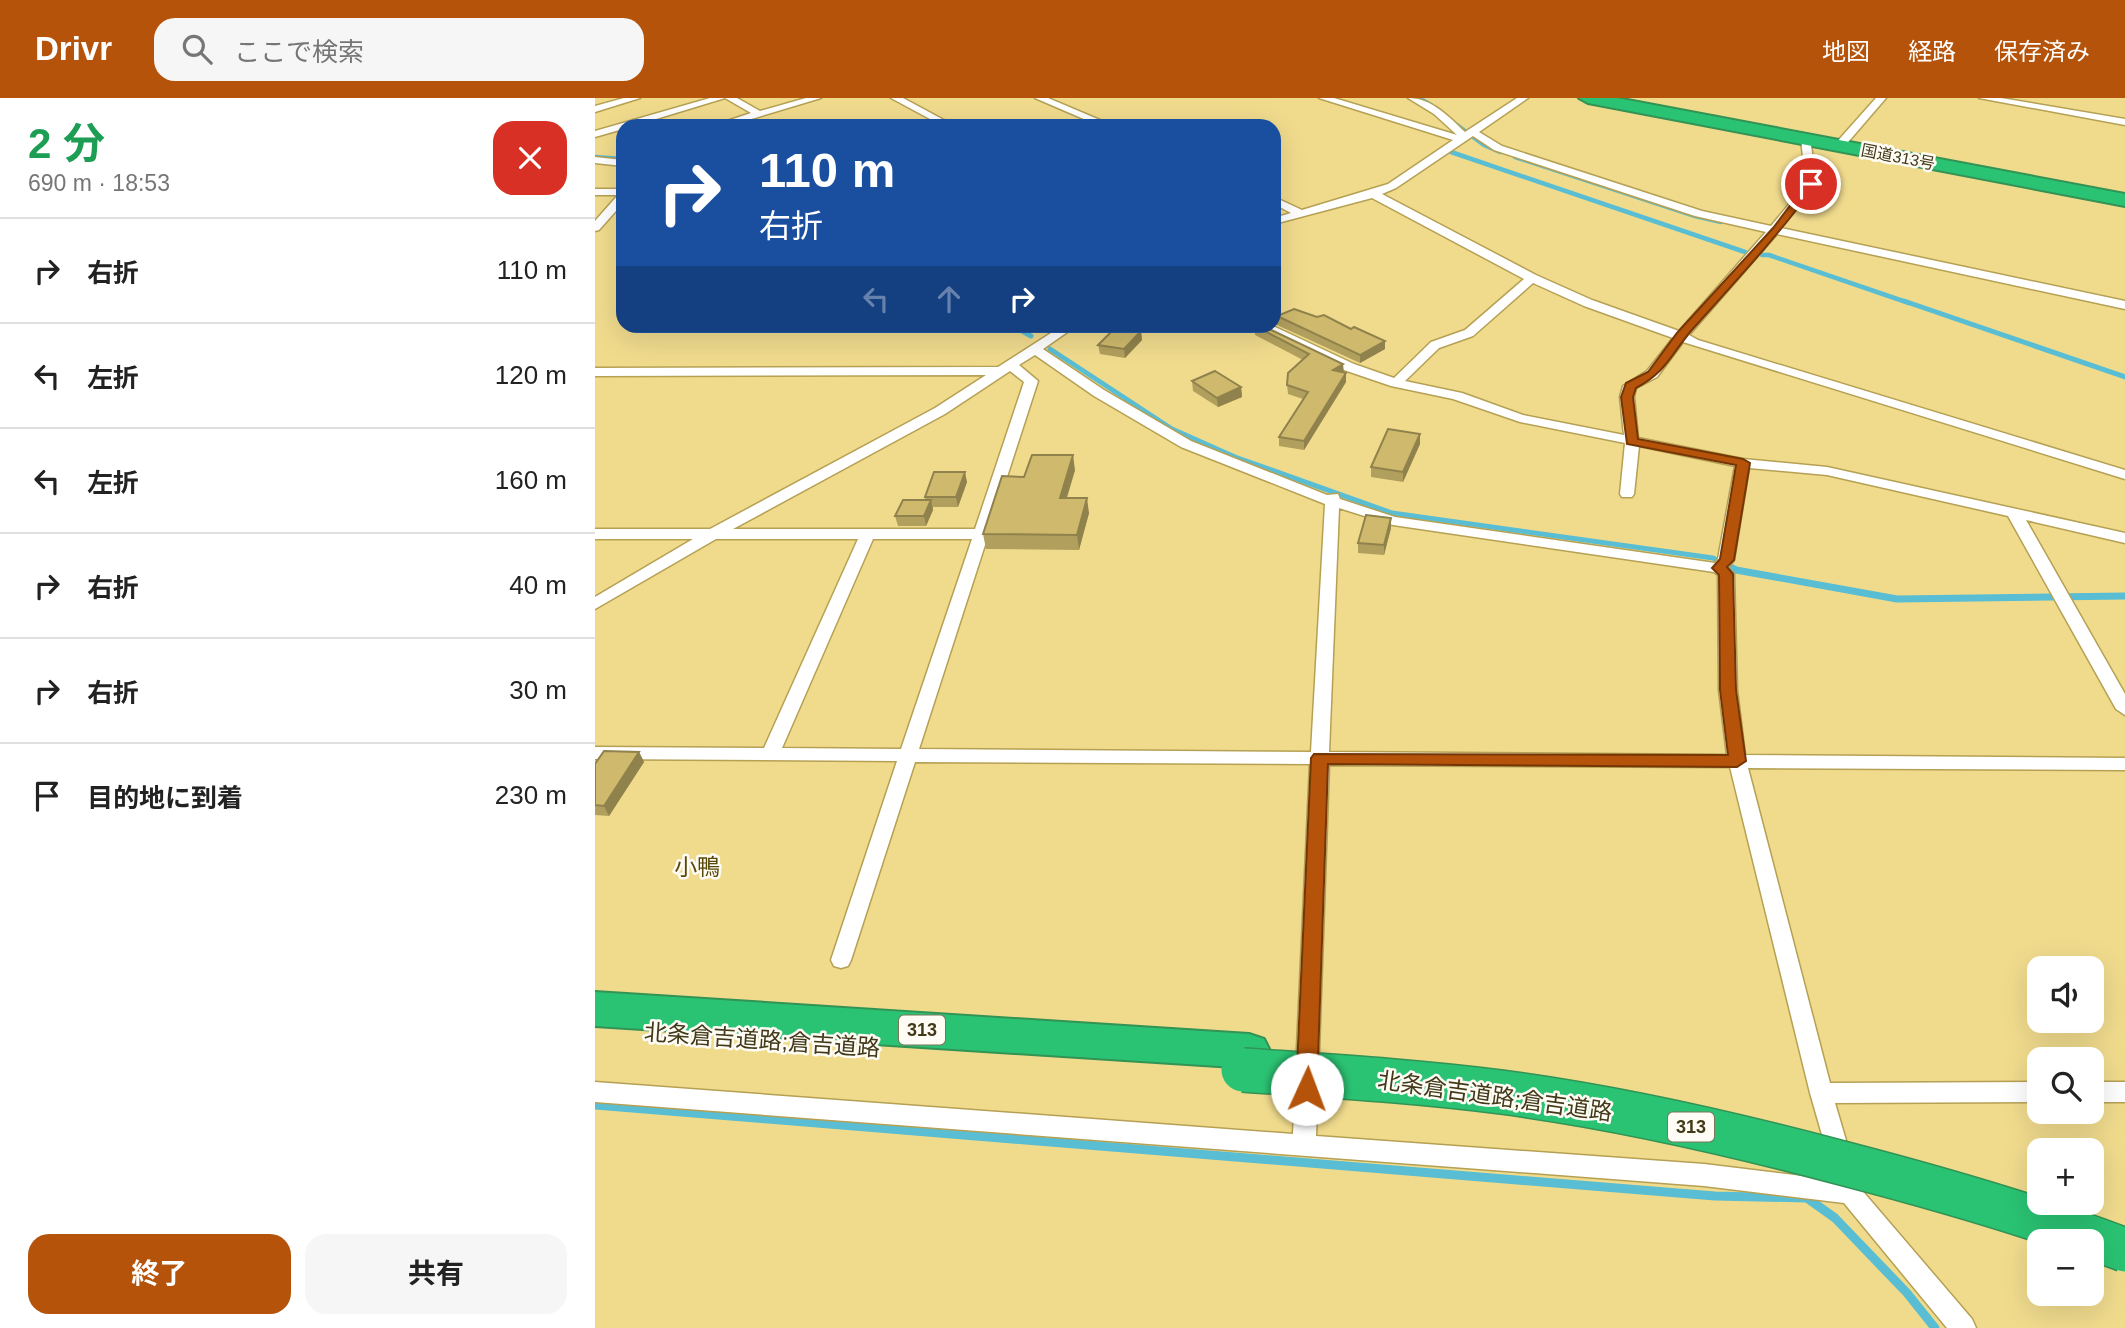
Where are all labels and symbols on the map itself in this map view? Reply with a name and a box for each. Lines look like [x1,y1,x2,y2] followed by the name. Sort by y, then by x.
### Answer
[1860,142,1936,172] street label: 国道313号
[1781,154,1841,214] pin
[674,854,720,880] district label: 小鴨
[899,1015,945,1044] road number: 313
[643,1019,881,1061] street label: 北条倉吉道路;倉吉道路
[1270,1052,1344,1126] position arrow
[1376,1067,1614,1125] street label: 北条倉吉道路;倉吉道路
[1668,1112,1714,1142] road number: 313

